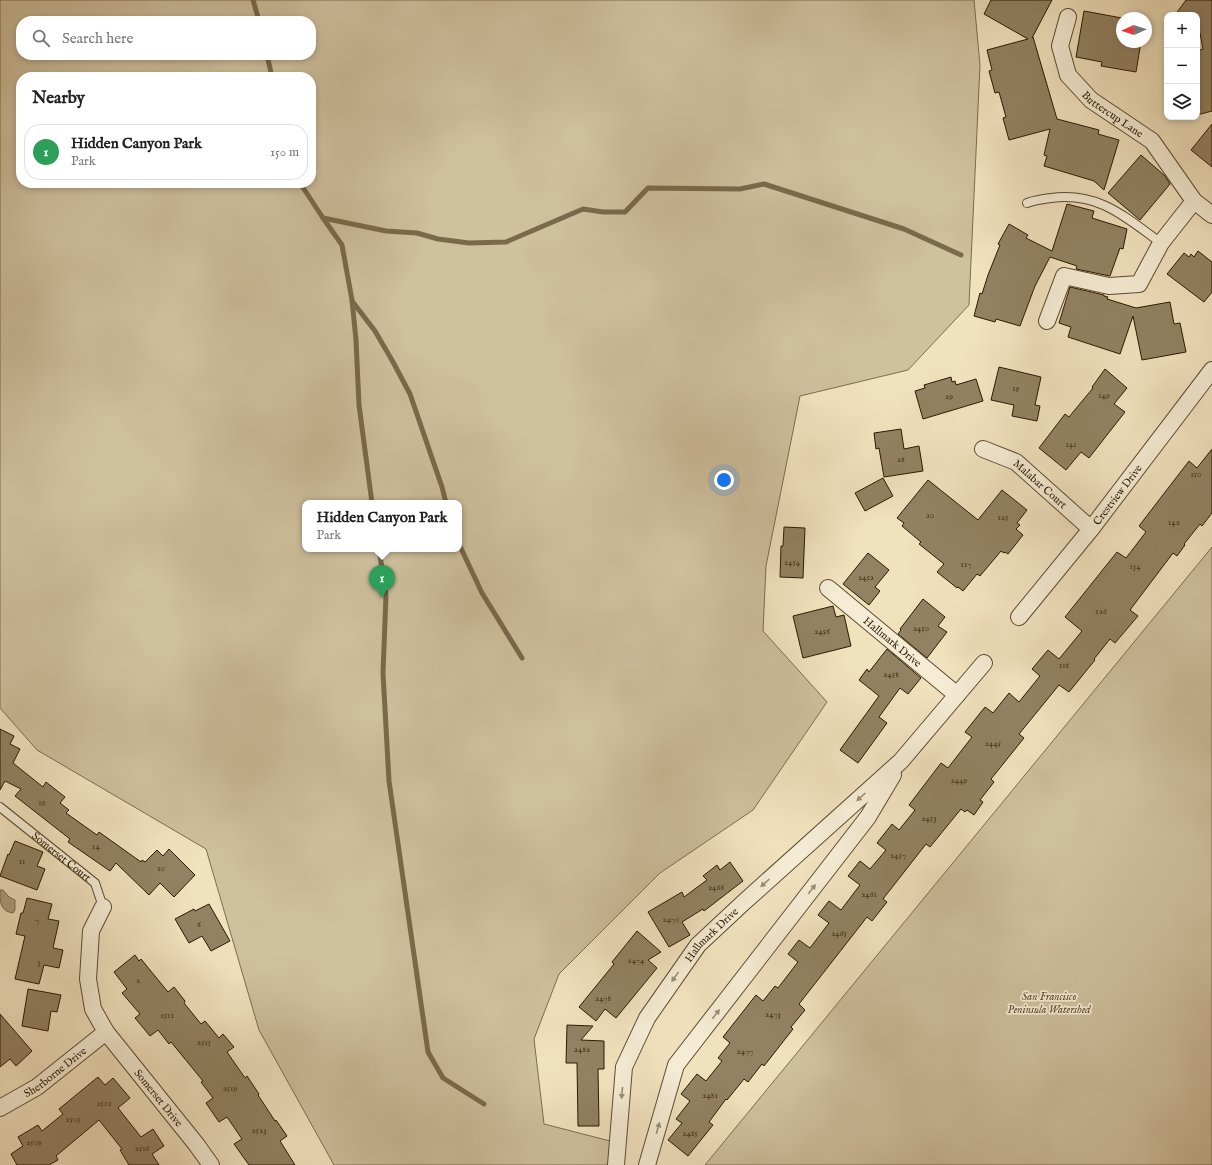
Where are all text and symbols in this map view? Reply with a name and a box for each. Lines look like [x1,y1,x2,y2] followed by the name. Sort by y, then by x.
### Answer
[1116,12,1152,48] north arrow
[1164,12,1200,120] map controls
[1164,12,1200,48] button: +
[16,16,316,60] search box
[30,27,52,49] icon: search
[62,29,133,48] text: Search here
[1164,48,1200,84] button: −
[1164,84,1200,120] button: layers
[32,88,85,109] text: Nearby
[1078,88,1146,141] street label: Buttercup Lane
[71,134,202,153] text: Hidden Canyon Park
[44,144,48,161] text: 1
[270,144,299,161] text: 150 m
[71,153,96,170] text: Park
[1012,383,1020,394] house number: 19
[1098,390,1110,401] house number: 149
[945,391,953,402] house number: 29
[1065,439,1077,450] house number: 141
[897,454,905,465] house number: 28
[1010,457,1070,512] street label: Malabar Court
[1090,462,1146,528] street label: Crestview Drive
[1191,469,1202,480] house number: 150
[714,470,734,490] your location
[302,500,462,552] popup
[317,508,448,527] text: Hidden Canyon Park
[926,510,934,521] house number: 20
[998,512,1009,523] house number: 125
[1168,517,1180,528] house number: 142
[317,527,341,544] text: Park
[784,557,801,568] house number: 2454
[961,559,971,570] house number: 117
[1129,561,1141,572] house number: 134
[369,565,395,598] pin: 1
[858,572,874,583] house number: 2452
[1095,606,1107,617] house number: 126
[860,614,924,671] street label: Hallmark Drive
[913,623,929,634] house number: 2450
[814,626,830,637] house number: 2456
[1059,660,1070,671] house number: 118
[883,669,899,680] house number: 2458
[985,738,1002,749] house number: 2445
[951,775,968,786] house number: 2449
[856,792,867,801] one-way arrow
[38,797,46,808] house number: 19
[921,813,937,824] house number: 2453
[29,829,94,885] street label: Somerset Court
[92,841,100,852] house number: 14
[890,850,906,861] house number: 2457
[19,856,25,867] house number: 11
[157,863,165,874] house number: 10
[759,879,770,888] one-way arrow
[708,882,724,893] house number: 2466
[808,883,817,894] one-way arrow
[861,889,877,900] house number: 2461
[682,905,742,965] street label: Hallmark Drive
[663,914,680,925] house number: 2470
[35,915,39,926] house number: 7
[197,919,201,930] house number: 6
[831,928,848,939] house number: 2465
[628,955,645,966] house number: 2474
[37,957,41,968] house number: 3
[671,972,679,982] one-way arrow
[136,975,140,986] house number: 2
[1008,990,1091,1017] park label: San Francisco Peninsula Watershed
[595,993,612,1004] house number: 2478
[712,1008,720,1019] one-way arrow
[765,1009,781,1020] house number: 2473
[160,1010,174,1021] house number: 2511
[197,1037,212,1048] house number: 2515
[22,1044,90,1101] street label: Sherborne Drive
[574,1044,590,1055] house number: 2482
[737,1046,753,1057] house number: 2477
[131,1067,185,1130] street label: Somerset Drive
[223,1083,237,1094] house number: 2519
[619,1087,625,1099] one-way arrow
[702,1090,718,1101] house number: 2481
[96,1098,112,1109] house number: 2501
[65,1114,81,1125] house number: 2505
[655,1121,661,1133] one-way arrow
[251,1125,267,1136] house number: 2523
[682,1128,698,1139] house number: 2485
[26,1137,42,1148] house number: 2509
[135,1143,150,1154] house number: 2516

